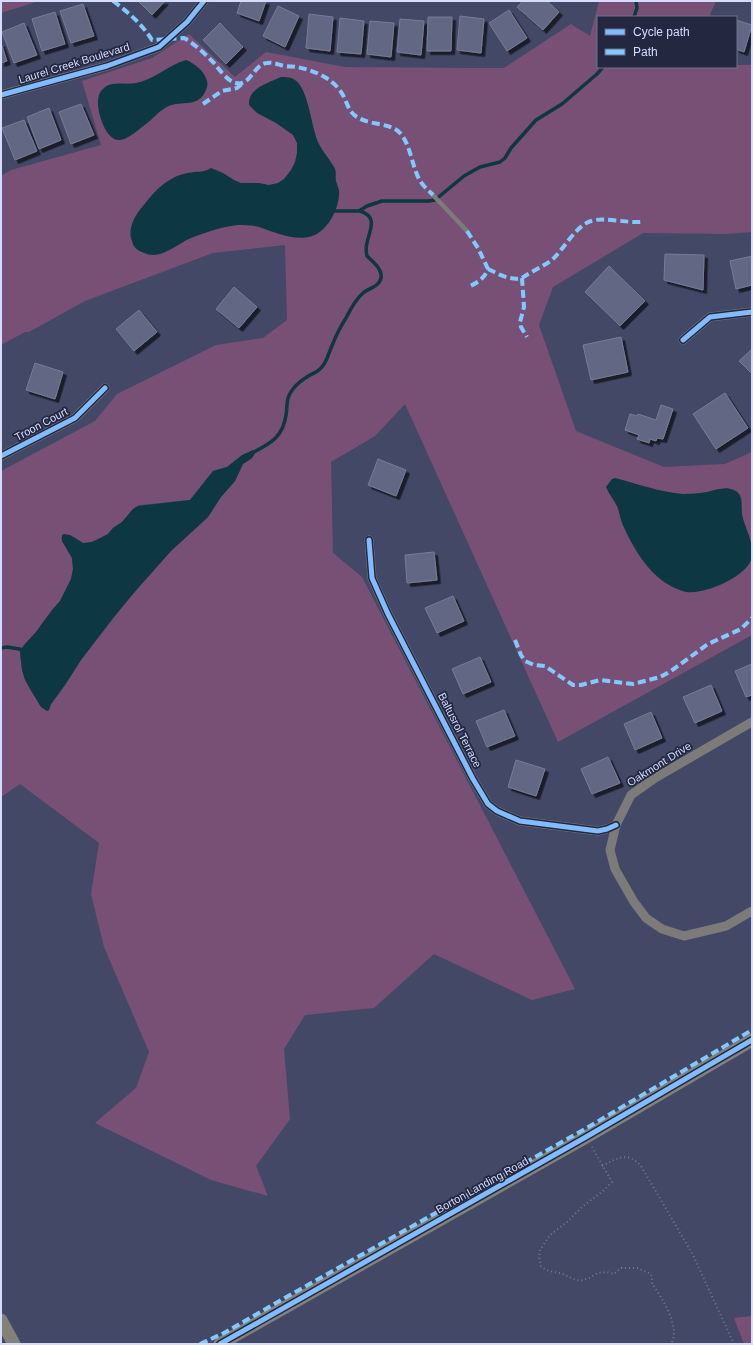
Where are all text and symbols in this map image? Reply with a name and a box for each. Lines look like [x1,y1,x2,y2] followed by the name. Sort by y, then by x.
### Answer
[597,16,737,68] legend
[633,25,690,39] text: Cycle path
[17,40,131,86] street label: Laurel Creek Boulevard
[633,45,658,59] text: Path
[12,405,70,443] street label: Troon Court
[436,691,484,769] street label: Baltusrol Terrace
[625,739,693,789] street label: Oakmont Drive
[434,1155,530,1215] street label: Borton Landing Road

